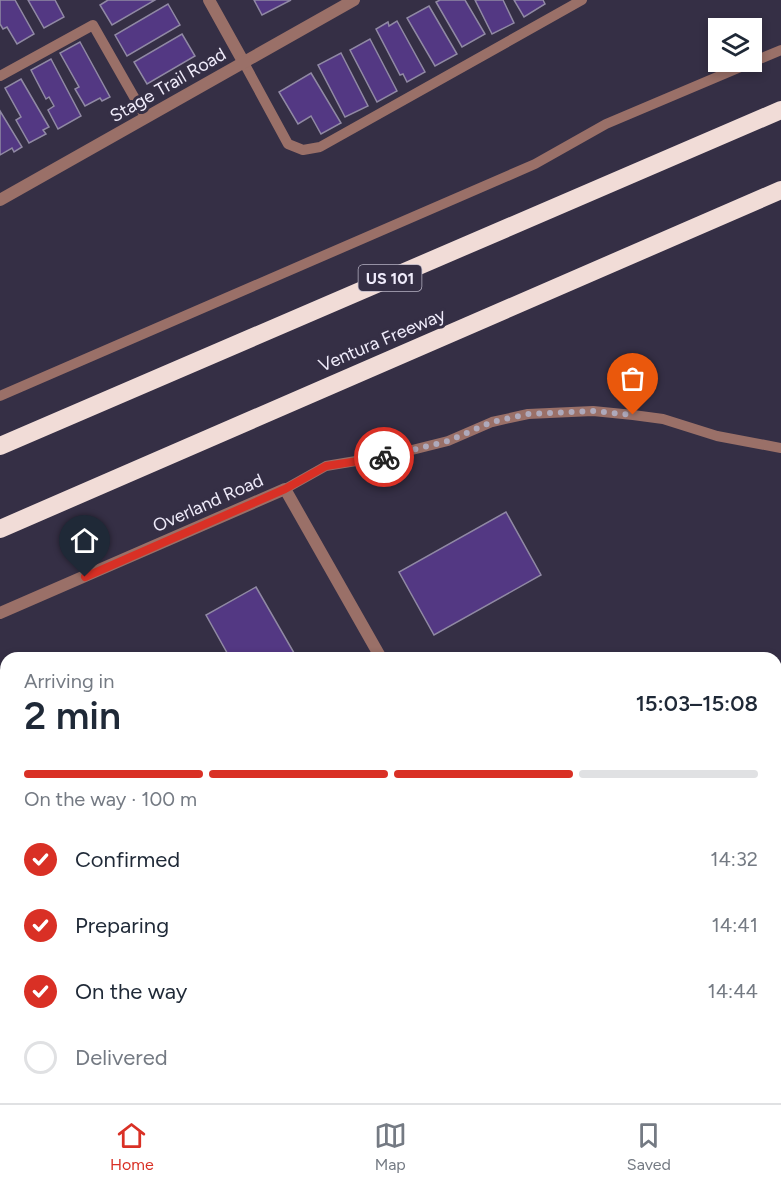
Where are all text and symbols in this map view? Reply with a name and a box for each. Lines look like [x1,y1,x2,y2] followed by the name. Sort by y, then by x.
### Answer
[708,18,762,72] map controls
[708,18,762,72] button: layers
[106,43,230,127] street label: Stage Trail Road
[358,265,422,291] road number: US 101
[315,303,449,377] street label: Ventura Freeway
[607,353,658,415] pin
[616,362,649,395] icon: bag
[354,427,414,487] courier
[368,441,401,474] icon: bike
[149,469,267,537] street label: Overland Road
[59,515,110,577] pin
[68,524,101,557] icon: home
[24,669,114,693] text: Arriving in
[636,690,758,717] text: 15:03–15:08
[24,692,121,739] text: 2 min
[24,787,197,811] text: On the way · 100 m
[24,843,57,876] icon: check
[75,846,180,873] text: Confirmed
[710,847,758,871] text: 14:32
[24,909,57,942] icon: check
[75,912,169,939] text: Preparing
[712,913,758,937] text: 14:41
[24,975,57,1008] icon: check
[75,978,187,1005] text: On the way
[707,979,758,1003] text: 14:44
[75,1044,168,1071] text: Delivered
[110,1119,154,1174] tab: Home
[374,1119,407,1174] tab: Map
[627,1119,671,1174] tab: Saved

